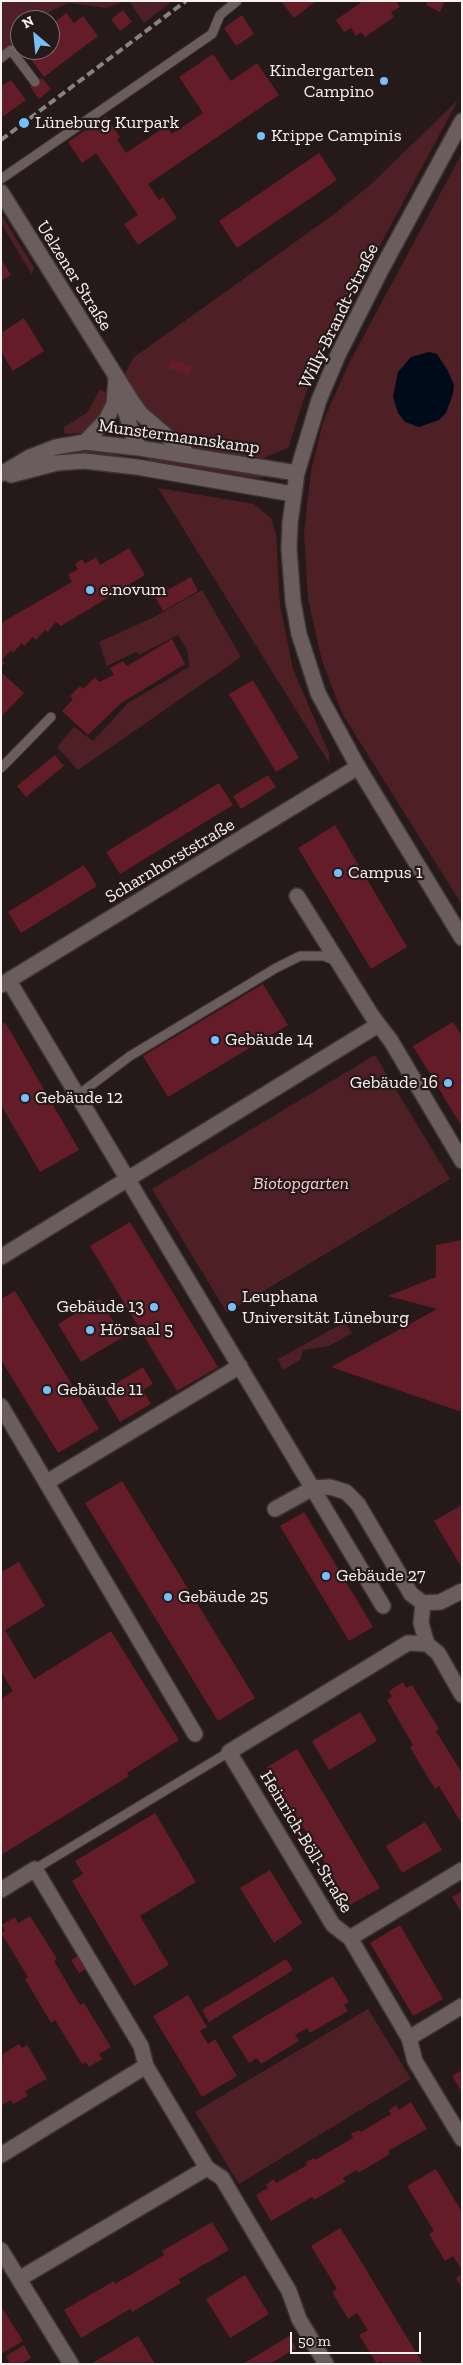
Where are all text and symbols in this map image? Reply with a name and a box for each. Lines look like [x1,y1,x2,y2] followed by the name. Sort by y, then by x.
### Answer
[10,10,60,60] north arrow
[19,12,37,32] text: N
[270,60,374,102] place label: Kindergarten Campino
[378,75,390,87] marker: Kindergarten Campino
[35,112,179,134] place label: Lüneburg Kurpark
[17,116,31,130] marker: Lüneburg Kurpark
[271,125,402,147] place label: Krippe Campinis
[255,130,267,142] marker: Krippe Campinis
[32,217,116,335] street label: Uelzener Straße
[295,240,383,392] street label: Willy-Brandt-Straße
[97,415,261,459] street label: Munstermannskamp
[100,579,166,601] place label: e.novum
[84,584,96,596] marker: e.novum
[101,814,239,908] street label: Scharnhorststraße
[348,862,423,884] place label: Campus 1
[332,867,344,879] marker: Campus 1
[225,1029,313,1051] place label: Gebäude 14
[209,1034,221,1046] marker: Gebäude 14
[350,1072,438,1094] place label: Gebäude 16
[442,1077,454,1089] marker: Gebäude 16
[35,1087,123,1109] place label: Gebäude 12
[19,1092,31,1104] marker: Gebäude 12
[253,1173,349,1195] park label: Biotopgarten
[242,1286,409,1328] place label: Leuphana Universität Lüneburg
[57,1296,144,1318] place label: Gebäude 13
[148,1301,160,1313] marker: Gebäude 13
[226,1301,238,1313] marker: Leuphana Universität Lüneburg
[100,1319,173,1341] place label: Hörsaal 5
[84,1324,96,1336] marker: Hörsaal 5
[57,1379,143,1401] place label: Gebäude 11
[41,1384,53,1396] marker: Gebäude 11
[336,1565,425,1587] place label: Gebäude 27
[320,1570,332,1582] marker: Gebäude 27
[178,1586,268,1608] place label: Gebäude 25
[162,1591,174,1603] marker: Gebäude 25
[255,1767,357,1917] street label: Heinrich-Böll-Straße
[293,2322,424,2354] scale bar
[298,2332,331,2350] text: 50 m

